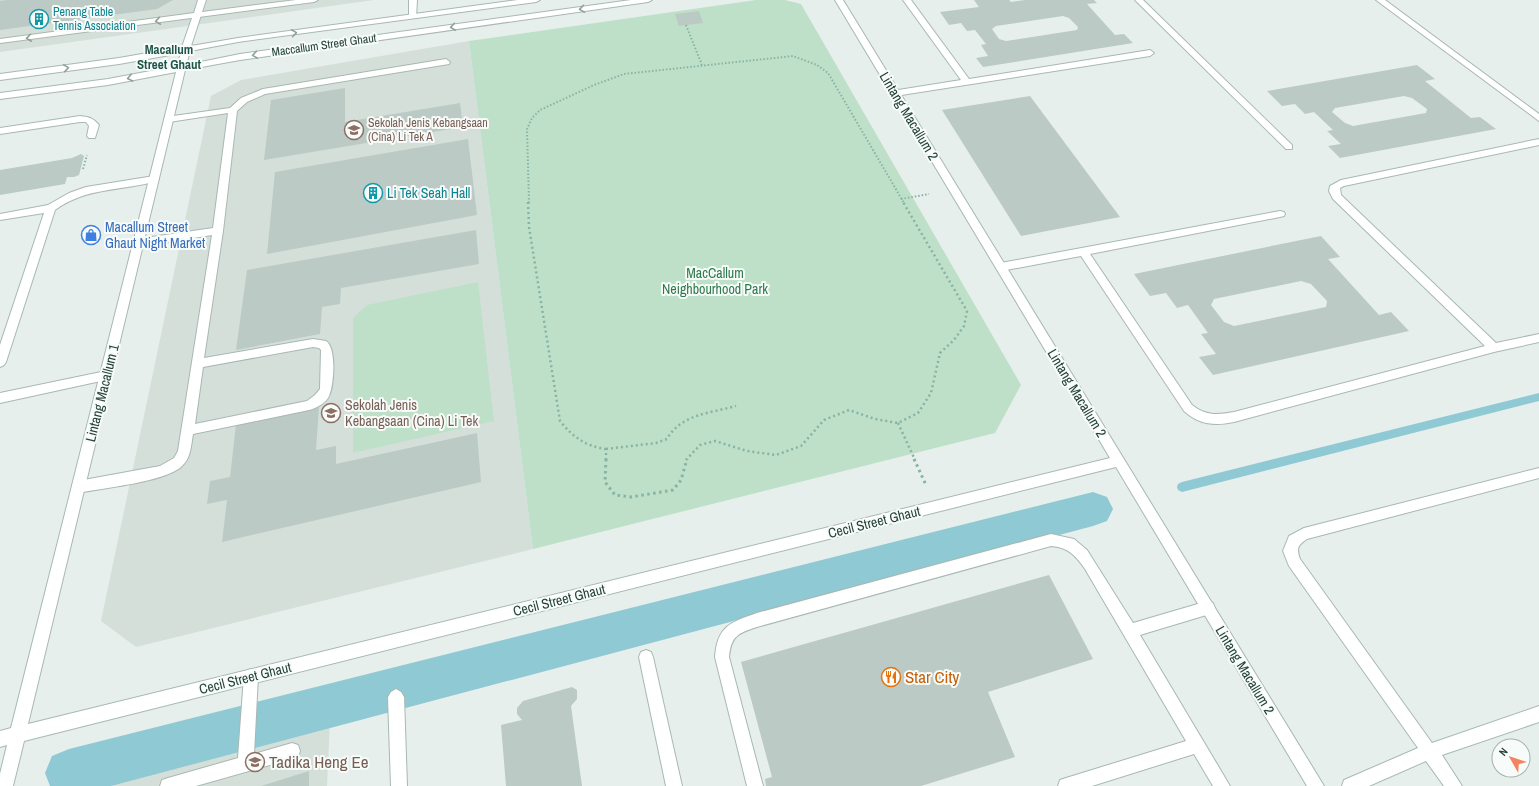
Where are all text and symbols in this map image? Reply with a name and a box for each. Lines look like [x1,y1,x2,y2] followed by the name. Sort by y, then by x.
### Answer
[53,4,136,34] place label: Penang Table Tennis Association
[579,4,585,13] one-way arrow
[28,8,50,30] building icon: Penang Table Tennis Association
[155,16,161,25] one-way arrow
[450,22,456,31] one-way arrow
[291,29,297,38] one-way arrow
[271,30,378,60] street label: Maccallum Street Ghaut
[26,33,32,42] one-way arrow
[137,41,201,73] district label: Macallum Street Ghaut
[252,50,258,59] one-way arrow
[63,64,69,73] one-way arrow
[875,68,943,164] street label: Lintang Macallum 2
[127,73,133,82] one-way arrow
[368,115,488,145] place label: Sekolah Jenis Kebangsaan (Cina) Li Tek A
[343,119,365,141] school or university icon: Sekolah Jenis Kebangsaan (Cina) Li Tek A
[362,182,384,204] building icon: Li Tek Seah Hall
[387,184,470,202] place label: Li Tek Seah Hall
[105,218,205,252] place label: Macallum Street Ghaut Night Market
[80,224,102,246] shop icon: Macallum Street Ghaut Night Market
[662,264,768,298] park label: MacCallum Neighbourhood Park
[81,342,123,444] street label: Lintang Macallum 1
[1043,345,1111,441] street label: Lintang Macallum 2
[345,396,478,430] place label: Sekolah Jenis Kebangsaan (Cina) Li Tek
[320,402,342,424] school or university icon: Sekolah Jenis Kebangsaan (Cina) Li Tek
[826,502,922,542] street label: Cecil Street Ghaut
[511,580,607,620] street label: Cecil Street Ghaut
[1211,622,1279,718] street label: Lintang Macallum 2
[197,658,293,698] street label: Cecil Street Ghaut
[905,665,959,688] place label: Star City
[880,666,902,688] restaurant icon: Star City
[1491,738,1531,778] north arrow
[1496,745,1511,759] text: N
[269,750,369,773] place label: Tadika Heng Ee
[244,751,266,773] school or university icon: Tadika Heng Ee

